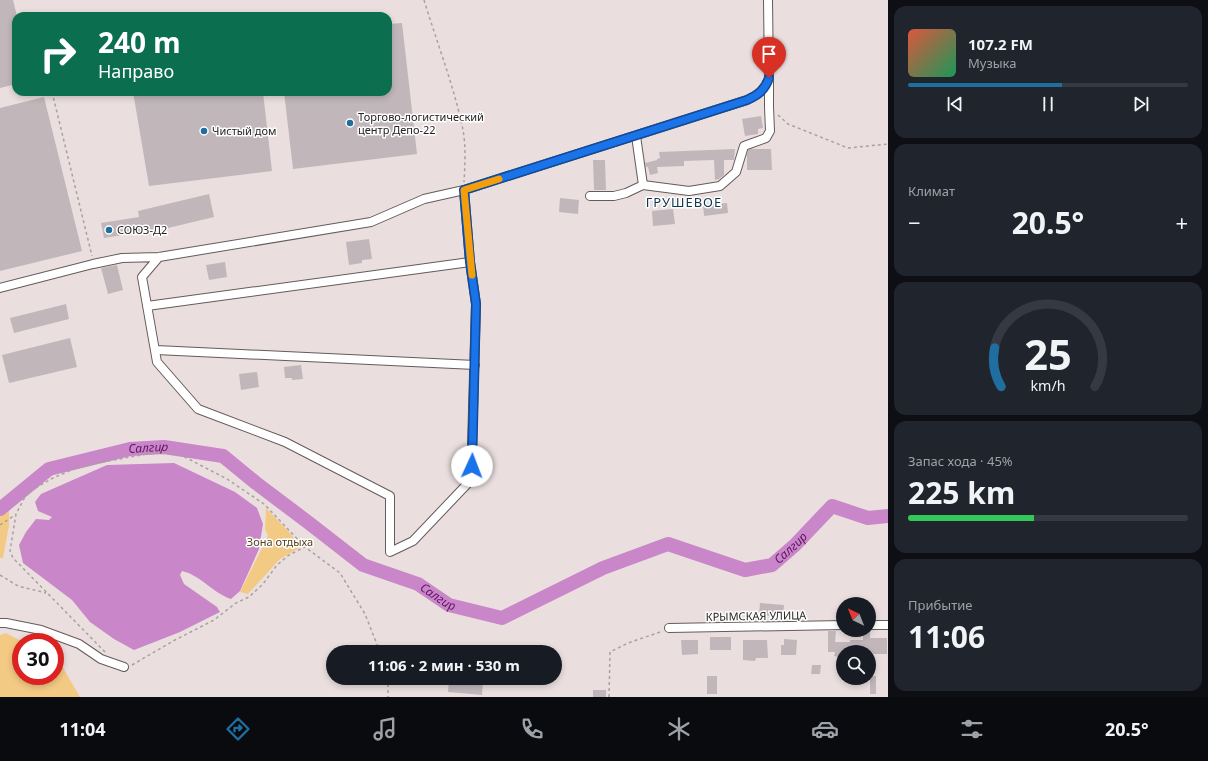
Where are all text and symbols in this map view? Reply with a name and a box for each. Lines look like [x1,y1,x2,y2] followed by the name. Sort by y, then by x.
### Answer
[98,23,181,61] text: 240 m
[32,28,84,80] icon: right
[968,34,1033,54] text: 107.2 FM
[752,37,786,78] pin
[758,43,780,65] icon: arrive
[968,54,1017,72] text: Музыка
[98,59,174,83] text: Направо
[944,93,966,115] icon: previous
[1037,93,1059,115] icon: pause
[1130,93,1152,115] icon: next
[358,109,484,137] place label: Торгово-логистический центр Депо-22
[345,118,355,128] marker: Торгово-логистический центр Депо-22
[212,123,276,138] place label: Чистый дом
[199,126,209,136] marker: Чистый дом
[908,182,955,200] text: Климат
[646,193,722,211] district label: ГРУШЕВОЕ
[1012,202,1084,243] text: 20.5°
[908,207,921,237] text: −
[1175,207,1188,237] text: +
[117,222,167,237] place label: СОЮЗ-Д2
[104,225,114,235] marker: СОЮЗ-Д2
[1024,325,1072,381] text: 25
[1030,375,1066,394] text: km/h
[128,438,170,457] water label: Салгир
[451,445,493,487] position arrow
[908,452,1013,470] text: Запас хода · 45%
[908,472,1015,513] text: 225 km
[770,528,811,568] water label: Салгир
[247,534,313,549] park label: Зона отдыха
[417,579,457,614] water label: Салгир
[908,596,972,614] text: Прибытие
[836,597,876,637] north arrow
[836,597,876,685] map controls
[706,607,807,624] street label: КРЫМСКАЯ УЛИЦА
[908,616,985,657] text: 11:06
[12,633,64,685] speed limit sign: 30
[836,645,876,685] button: search
[368,655,520,675] text: 11:06 · 2 мин · 530 m
[224,715,252,743] icon: directions
[371,715,399,743] icon: music
[518,715,546,743] icon: phone
[665,715,693,743] icon: climate
[811,715,839,743] icon: car
[958,715,986,743] icon: filters
[59,717,106,741] text: 11:04
[1105,717,1149,741] text: 20.5°

